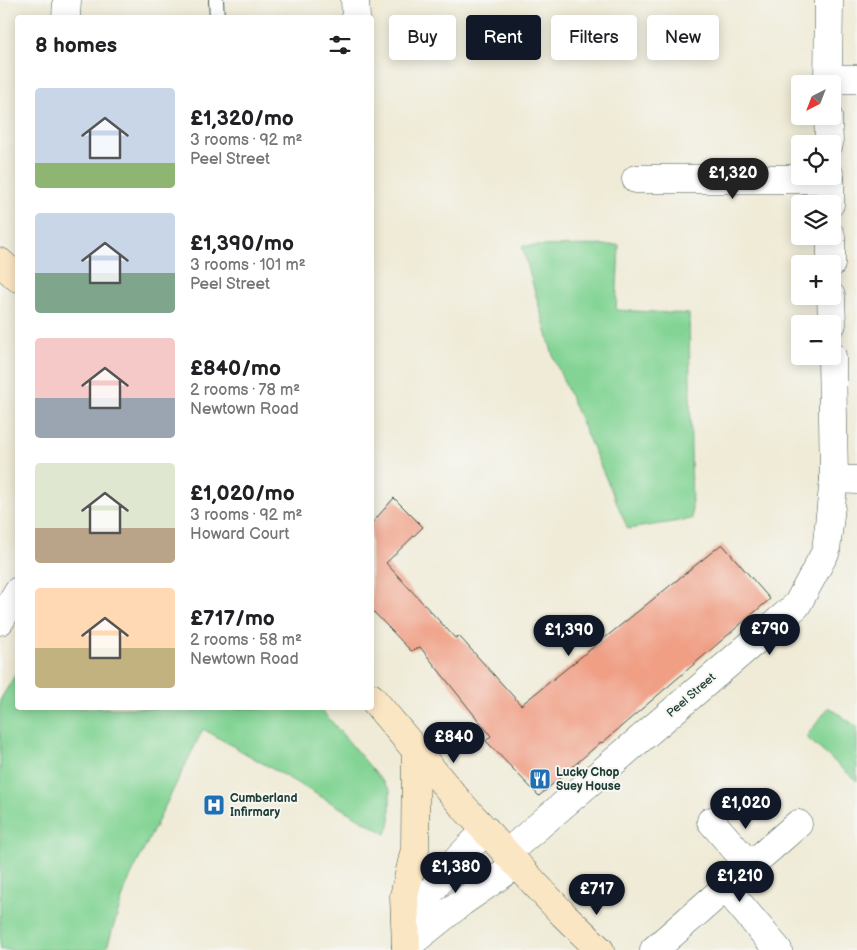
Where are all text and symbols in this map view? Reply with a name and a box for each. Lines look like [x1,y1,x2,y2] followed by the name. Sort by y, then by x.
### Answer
[389,15,456,60] chip: Buy
[466,15,541,60] chip: Rent
[551,15,637,60] chip: Filters
[647,15,719,60] chip: New
[326,31,354,59] icon: filters
[35,33,117,58] text: 8 homes
[791,75,841,125] north arrow
[791,75,841,365] map controls
[190,106,294,131] text: £1,320/mo
[75,108,135,168] icon: home
[190,131,303,150] text: 3 rooms · 92 m²
[791,135,841,185] button: locate
[190,150,270,169] text: Peel Street
[692,158,774,200] pin: £1,320
[709,164,757,183] text: £1,320
[791,195,841,245] button: layers
[190,231,294,256] text: £1,390/mo
[75,233,135,293] icon: home
[791,255,841,305] button: +
[190,256,306,275] text: 3 rooms · 101 m²
[190,275,270,294] text: Peel Street
[791,315,841,365] button: −
[190,356,281,381] text: £840/mo
[75,358,135,418] icon: home
[190,381,300,400] text: 2 rooms · 78 m²
[190,400,299,419] text: Newtown Road
[190,481,295,506] text: £1,020/mo
[75,483,135,543] icon: home
[190,506,303,525] text: 3 rooms · 92 m²
[190,525,289,544] text: Howard Court
[190,606,275,631] text: £717/mo
[75,608,135,668] icon: home
[528,614,610,657] pin: £1,390
[740,614,800,656] pin: £790
[751,620,789,639] text: £790
[545,621,593,640] text: £1,390
[190,631,302,650] text: 2 rooms · 58 m²
[190,650,299,669] text: Newtown Road
[664,670,719,721] street label: Peel Street
[424,722,484,764] pin: £840
[435,728,473,747] text: £840
[556,765,621,794] place label: Lucky Chop Suey House
[528,767,552,791] restaurant icon: Lucky Chop Suey House
[705,788,787,830] pin: £1,020
[230,791,297,820] place label: Cumberland Infirmary
[202,793,226,817] hospital icon: Cumberland Infirmary
[721,794,771,813] text: £1,020
[415,852,497,894] pin: £1,380
[431,858,481,877] text: £1,380
[699,860,781,903] pin: £1,210
[717,867,763,886] text: £1,210
[567,874,627,916] pin: £717
[580,880,614,899] text: £717

